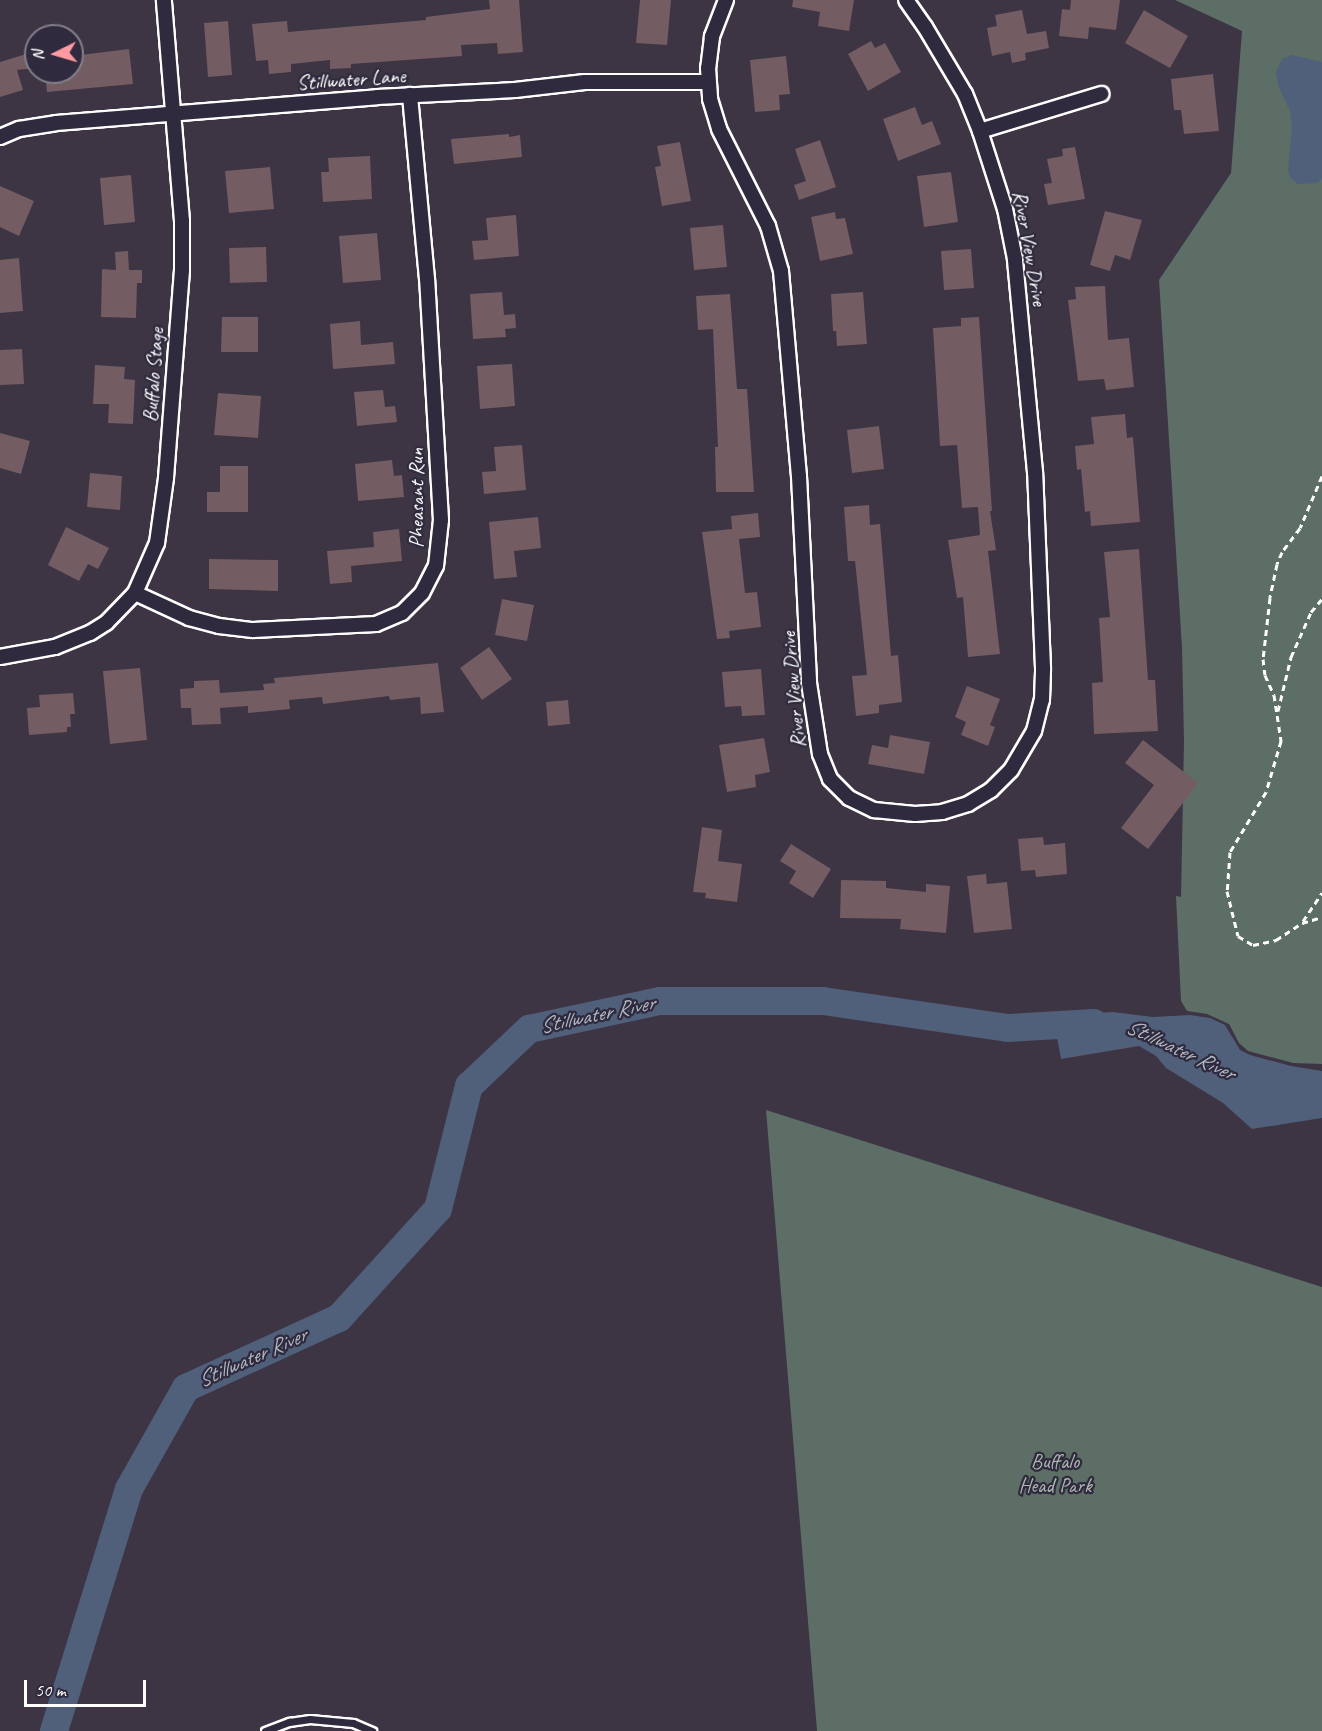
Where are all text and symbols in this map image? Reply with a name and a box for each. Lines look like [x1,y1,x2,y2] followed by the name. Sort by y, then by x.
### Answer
[24,24,84,84] north arrow
[28,50,48,61] text: N
[296,63,406,95] street label: Stillwater Lane
[1007,188,1053,308] street label: River View Drive
[137,327,169,423] street label: Buffalo Stage
[403,448,429,548] street label: Pheasant Run
[775,631,811,749] street label: River View Drive
[537,990,657,1040] water label: Stillwater River
[1122,1013,1238,1087] water label: Stillwater River
[193,1322,311,1394] water label: Stillwater River
[1018,1448,1092,1498] park label: Buffalo Head Park
[27,1668,148,1706] scale bar
[35,1679,66,1701] text: 50 m

